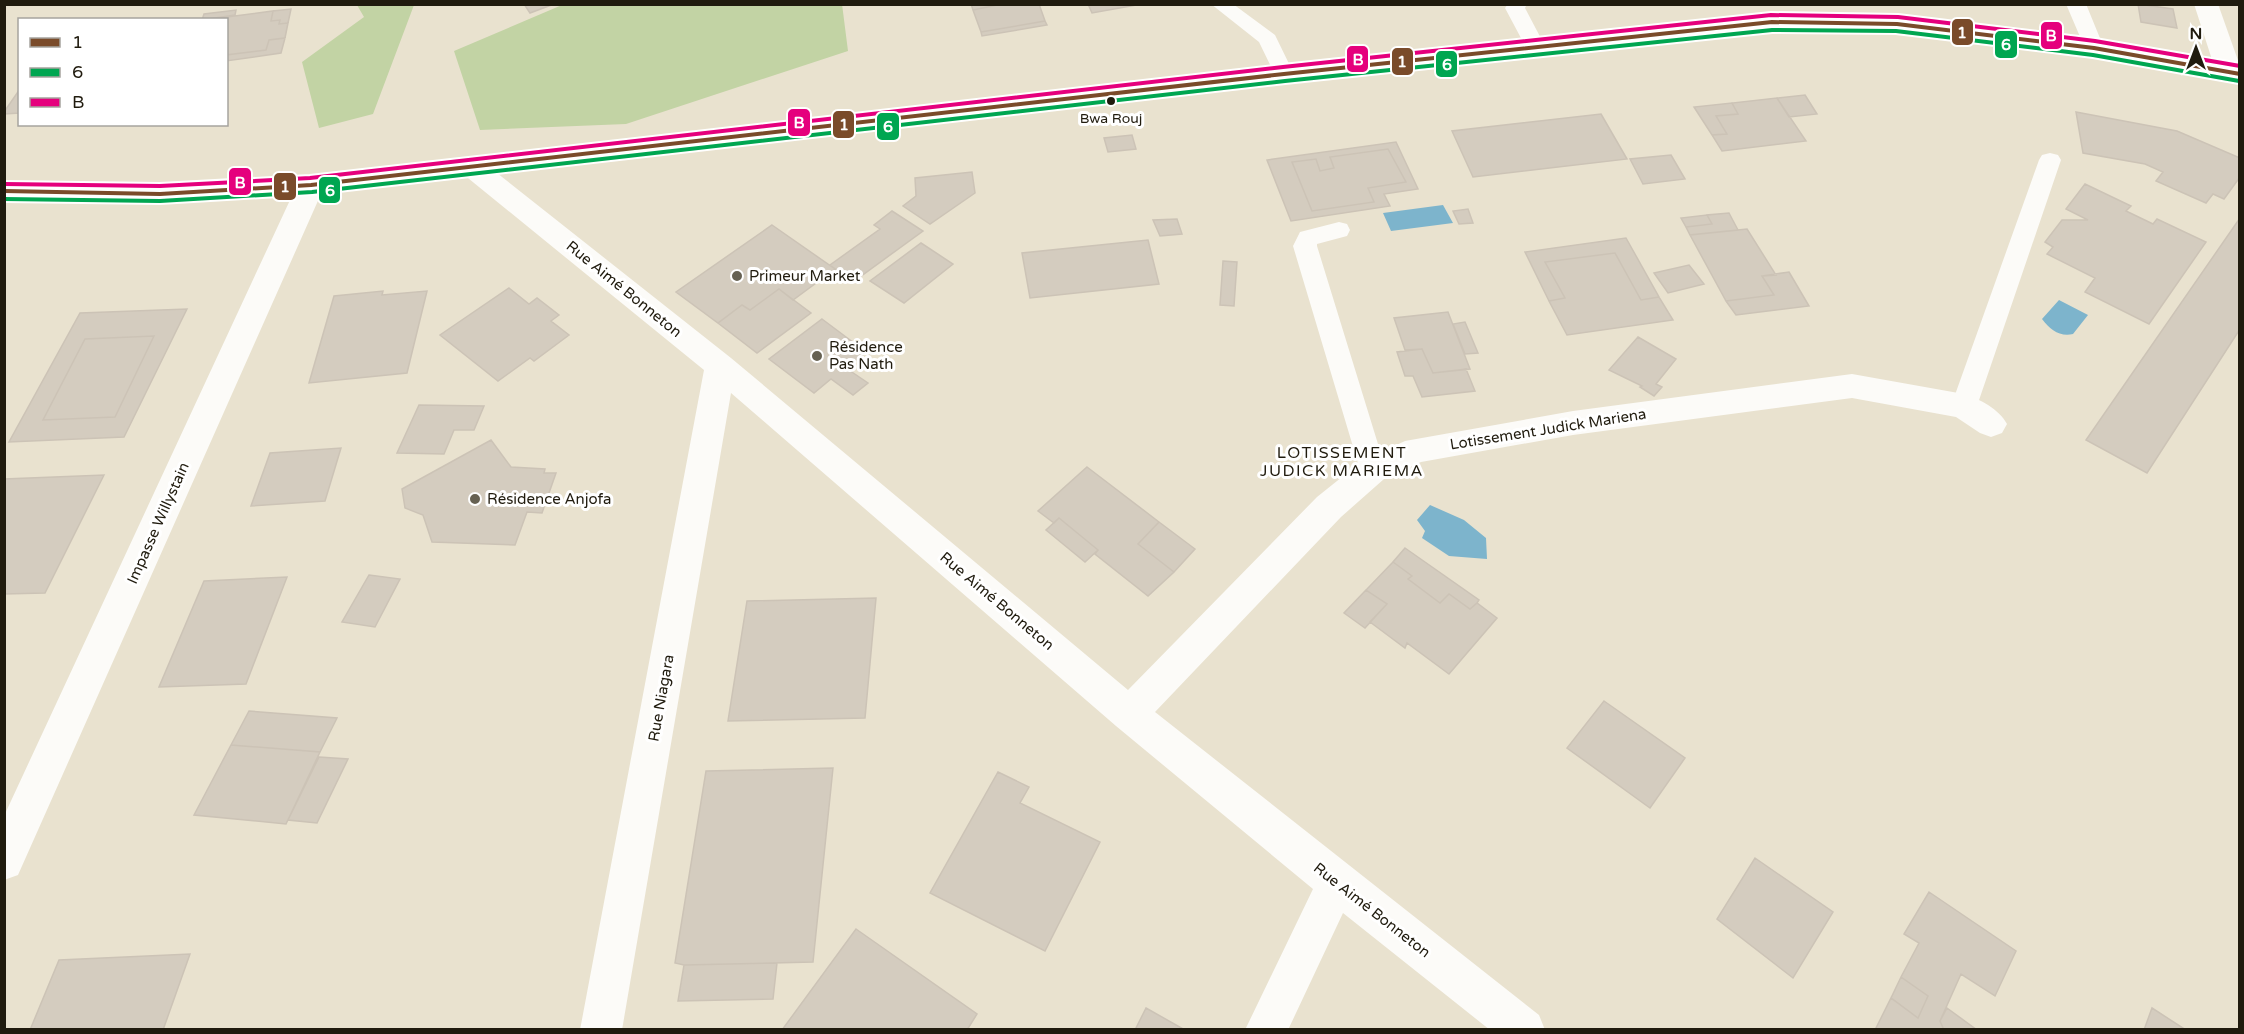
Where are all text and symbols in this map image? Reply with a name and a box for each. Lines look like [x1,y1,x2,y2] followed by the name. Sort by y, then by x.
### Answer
[18,18,228,126] legend
[1951,18,1974,46] line badge: 1
[2166,18,2226,78] north arrow
[2040,21,2063,50] line badge: B
[1957,23,1967,43] text: 1
[2190,24,2202,44] text: N
[2045,26,2057,46] text: B
[1994,30,2018,59] line badge: 6
[72,31,83,53] text: 1
[2001,35,2011,55] text: 6
[1346,45,1369,73] line badge: B
[1391,47,1414,76] line badge: 1
[1352,50,1364,70] text: B
[1435,50,1458,78] line badge: 6
[1397,52,1407,72] text: 1
[1442,55,1452,75] text: 6
[72,61,83,83] text: 6
[72,91,84,113] text: B
[1105,95,1117,107] marker: Bwa Rouj
[787,108,811,137] line badge: B
[832,110,855,139] line badge: 1
[1080,110,1142,127] place label: Bwa Rouj
[876,112,900,141] line badge: 6
[793,113,805,133] text: B
[839,115,849,135] text: 1
[883,117,893,137] text: 6
[228,167,252,196] line badge: B
[273,172,297,201] line badge: 1
[234,173,246,193] text: B
[318,176,341,204] line badge: 6
[280,177,290,197] text: 1
[325,181,335,201] text: 6
[563,237,685,341] street label: Rue Aimé Bonneton
[749,267,861,285] place label: Primeur Market
[730,269,744,283] marker: Primeur Market
[829,338,903,373] place label: Résidence Pas Nath
[810,349,824,363] marker: Résidence Pas Nath
[1448,405,1648,453] street label: Lotissement Judick Mariena
[1260,443,1424,481] district label: LOTISSEMENT JUDICK MARIEMA
[123,459,193,587] street label: Impasse Willystain
[487,490,612,508] place label: Résidence Anjofa
[468,492,482,506] marker: Résidence Anjofa
[936,548,1058,654] street label: Rue Aimé Bonneton
[644,653,678,743] street label: Rue Niagara
[1310,859,1434,961] street label: Rue Aimé Bonneton

